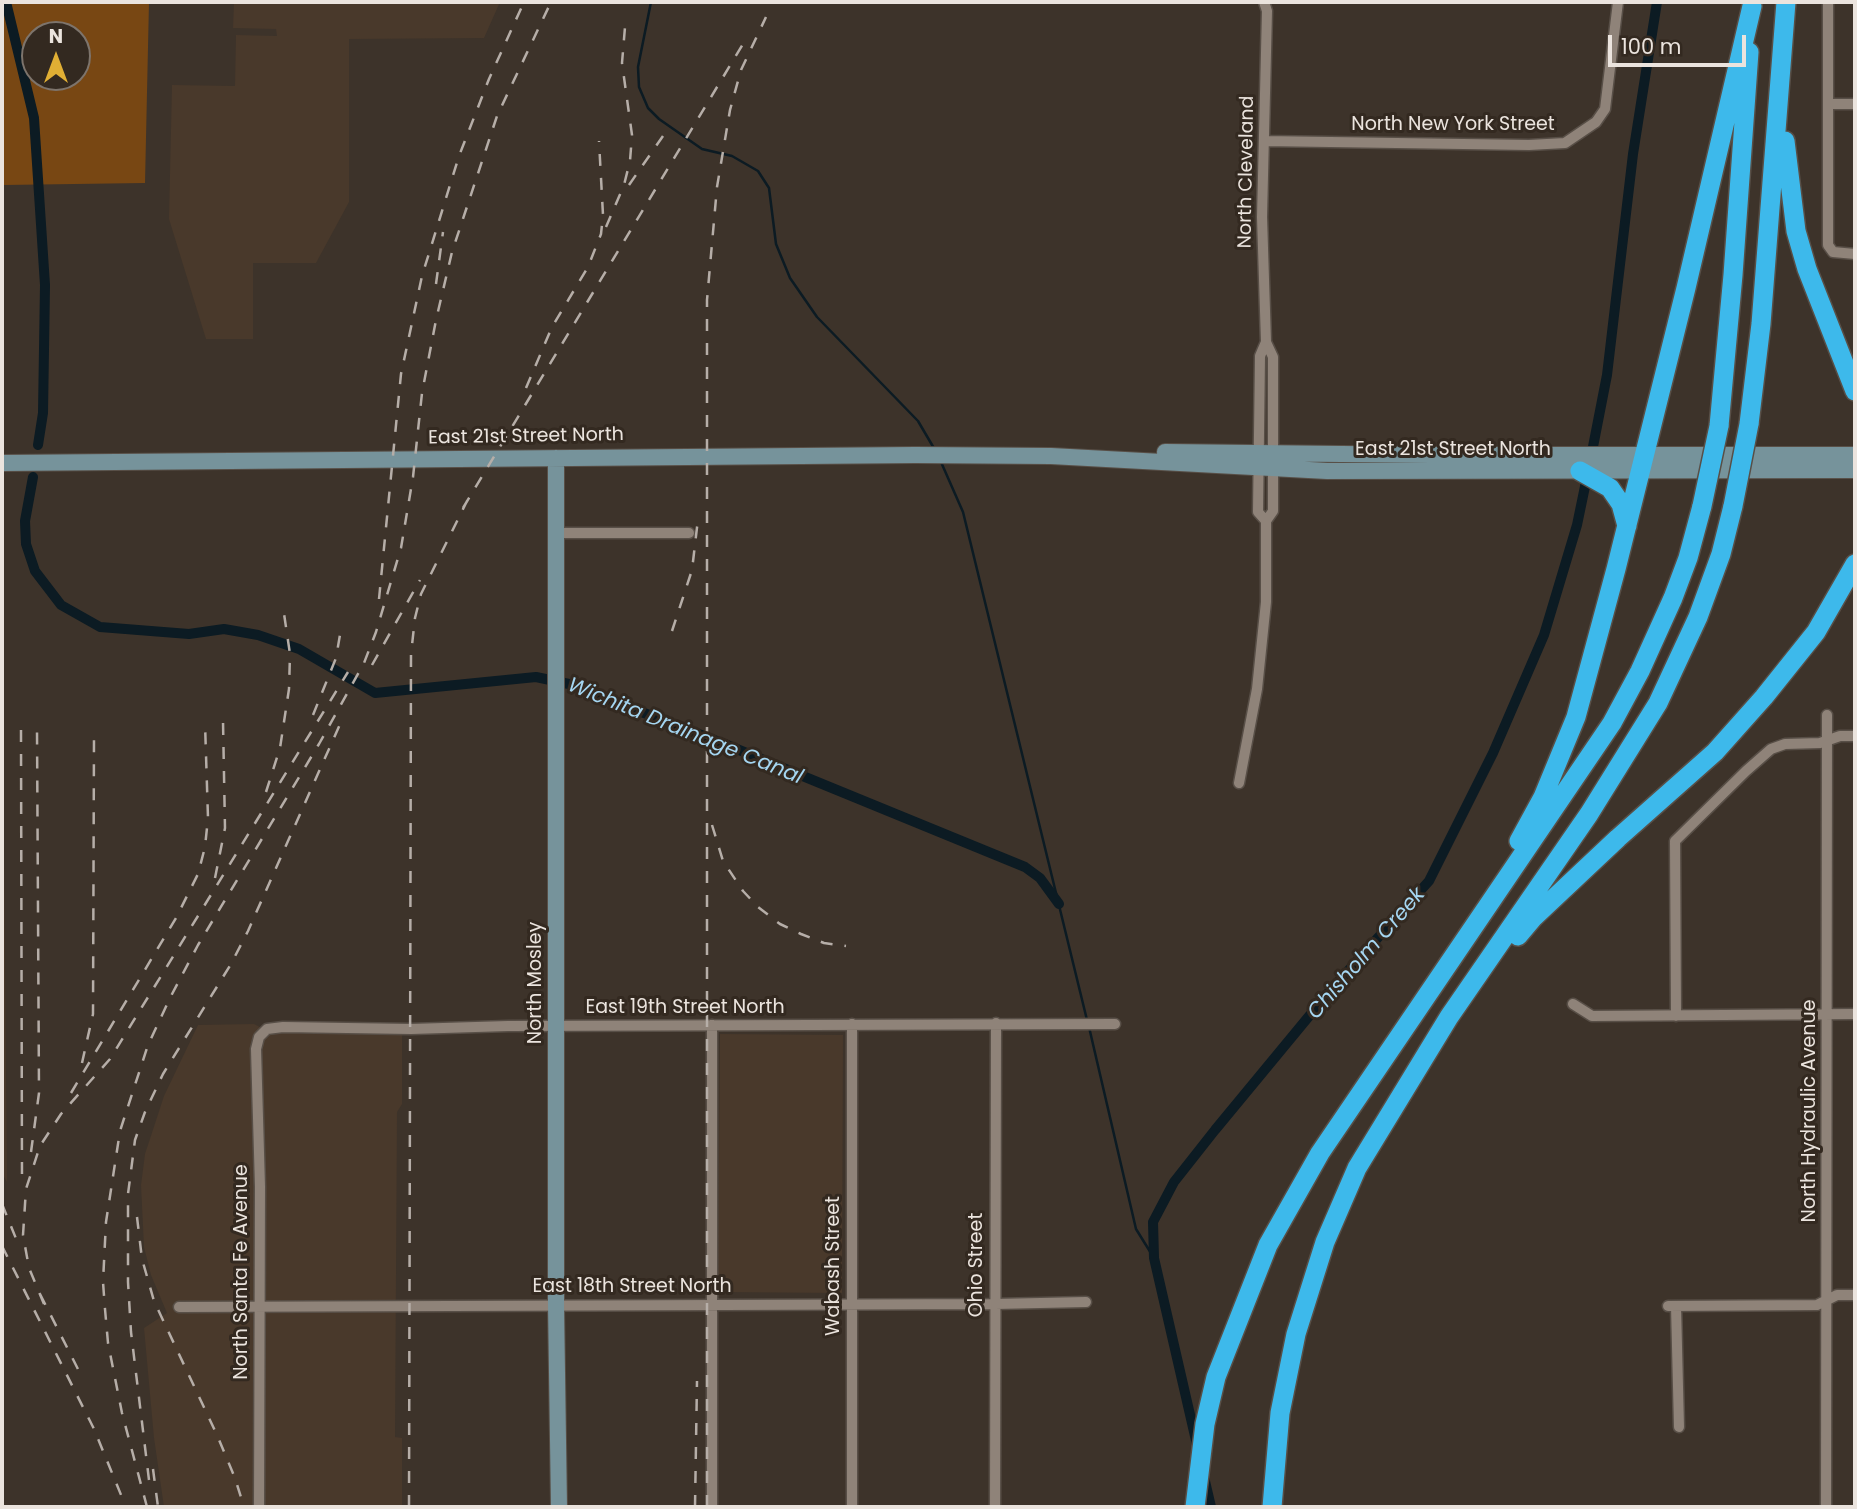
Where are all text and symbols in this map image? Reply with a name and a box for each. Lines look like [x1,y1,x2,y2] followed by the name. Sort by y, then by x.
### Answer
[21,21,91,91] north arrow
[1612,21,1750,65] scale bar
[49,23,63,50] text: N
[1621,32,1681,61] text: 100 m
[1234,95,1260,249] street label: North Cleveland
[1351,114,1555,136] street label: North New York Street
[428,424,624,450] street label: East 21st Street North
[1355,439,1551,461] street label: East 21st Street North
[564,673,806,791] water label: Wichita Drainage Canal
[1303,883,1431,1025] water label: Chisholm Creek
[525,922,547,1044] street label: North Mosley
[585,997,785,1019] street label: East 19th Street North
[1799,1000,1821,1222] street label: North Hydraulic Avenue
[231,1164,253,1380] street label: North Santa Fe Avenue
[823,1196,845,1336] street label: Wabash Street
[966,1213,988,1317] street label: Ohio Street
[532,1276,732,1298] street label: East 18th Street North

